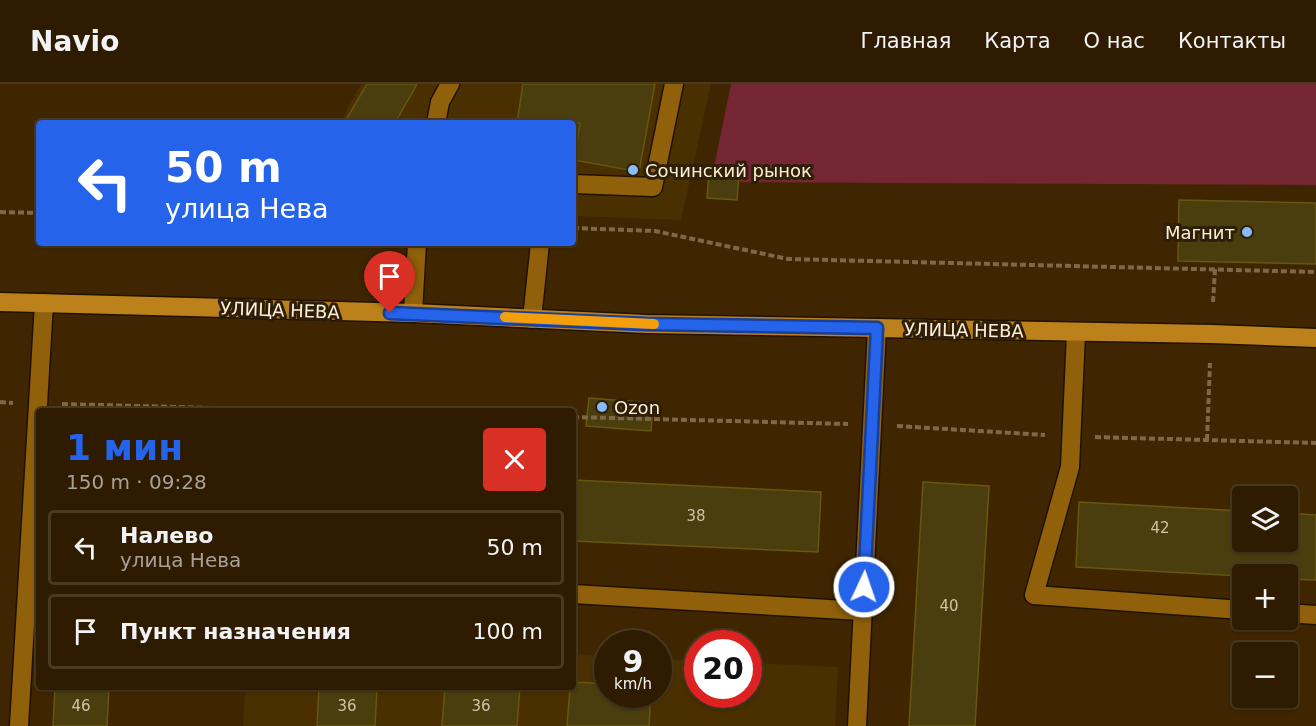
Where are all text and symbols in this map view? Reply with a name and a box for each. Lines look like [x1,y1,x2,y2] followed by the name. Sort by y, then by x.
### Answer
[30,25,119,58] text: Navio
[861,29,951,53] text: Главная
[984,29,1051,53] text: Карта
[1084,29,1145,53] text: О нас
[1178,29,1286,53] text: Контакты
[165,143,282,192] text: 50 m
[66,144,144,222] icon: left
[645,160,812,181] place label: Сочинский рынок
[626,163,640,177] marker: Сочинский рынок
[165,193,329,224] text: улица Нева
[1165,222,1235,243] place label: Магнит
[1240,225,1254,239] marker: Магнит
[364,251,415,313] pin
[373,260,406,293] icon: arrive
[220,297,341,323] street label: УЛИЦА НЕВА
[904,318,1025,342] street label: УЛИЦА НЕВА
[614,397,660,418] place label: Ozon
[595,400,609,414] marker: Ozon
[66,427,183,468] text: 1 мин
[483,428,546,491] button: close
[66,470,207,494] text: 150 m · 09:28
[1232,486,1298,708] map controls
[1232,486,1298,552] button: layers
[686,507,706,525] house number: 38
[1150,519,1170,537] house number: 42
[120,523,213,548] text: Налево
[69,531,102,564] icon: left
[487,535,543,560] text: 50 m
[120,548,241,572] text: улица Нева
[832,555,896,619] position arrow
[1232,564,1298,630] button: +
[939,597,959,615] house number: 40
[69,615,102,648] icon: arrive
[120,619,351,644] text: Пункт назначения
[473,619,543,644] text: 100 m
[684,630,762,708] speed limit sign: 20
[1232,642,1298,708] button: −
[623,644,643,679] text: 9
[614,675,652,693] text: km/h
[71,697,91,715] house number: 46
[337,697,357,715] house number: 36
[471,697,491,715] house number: 36

